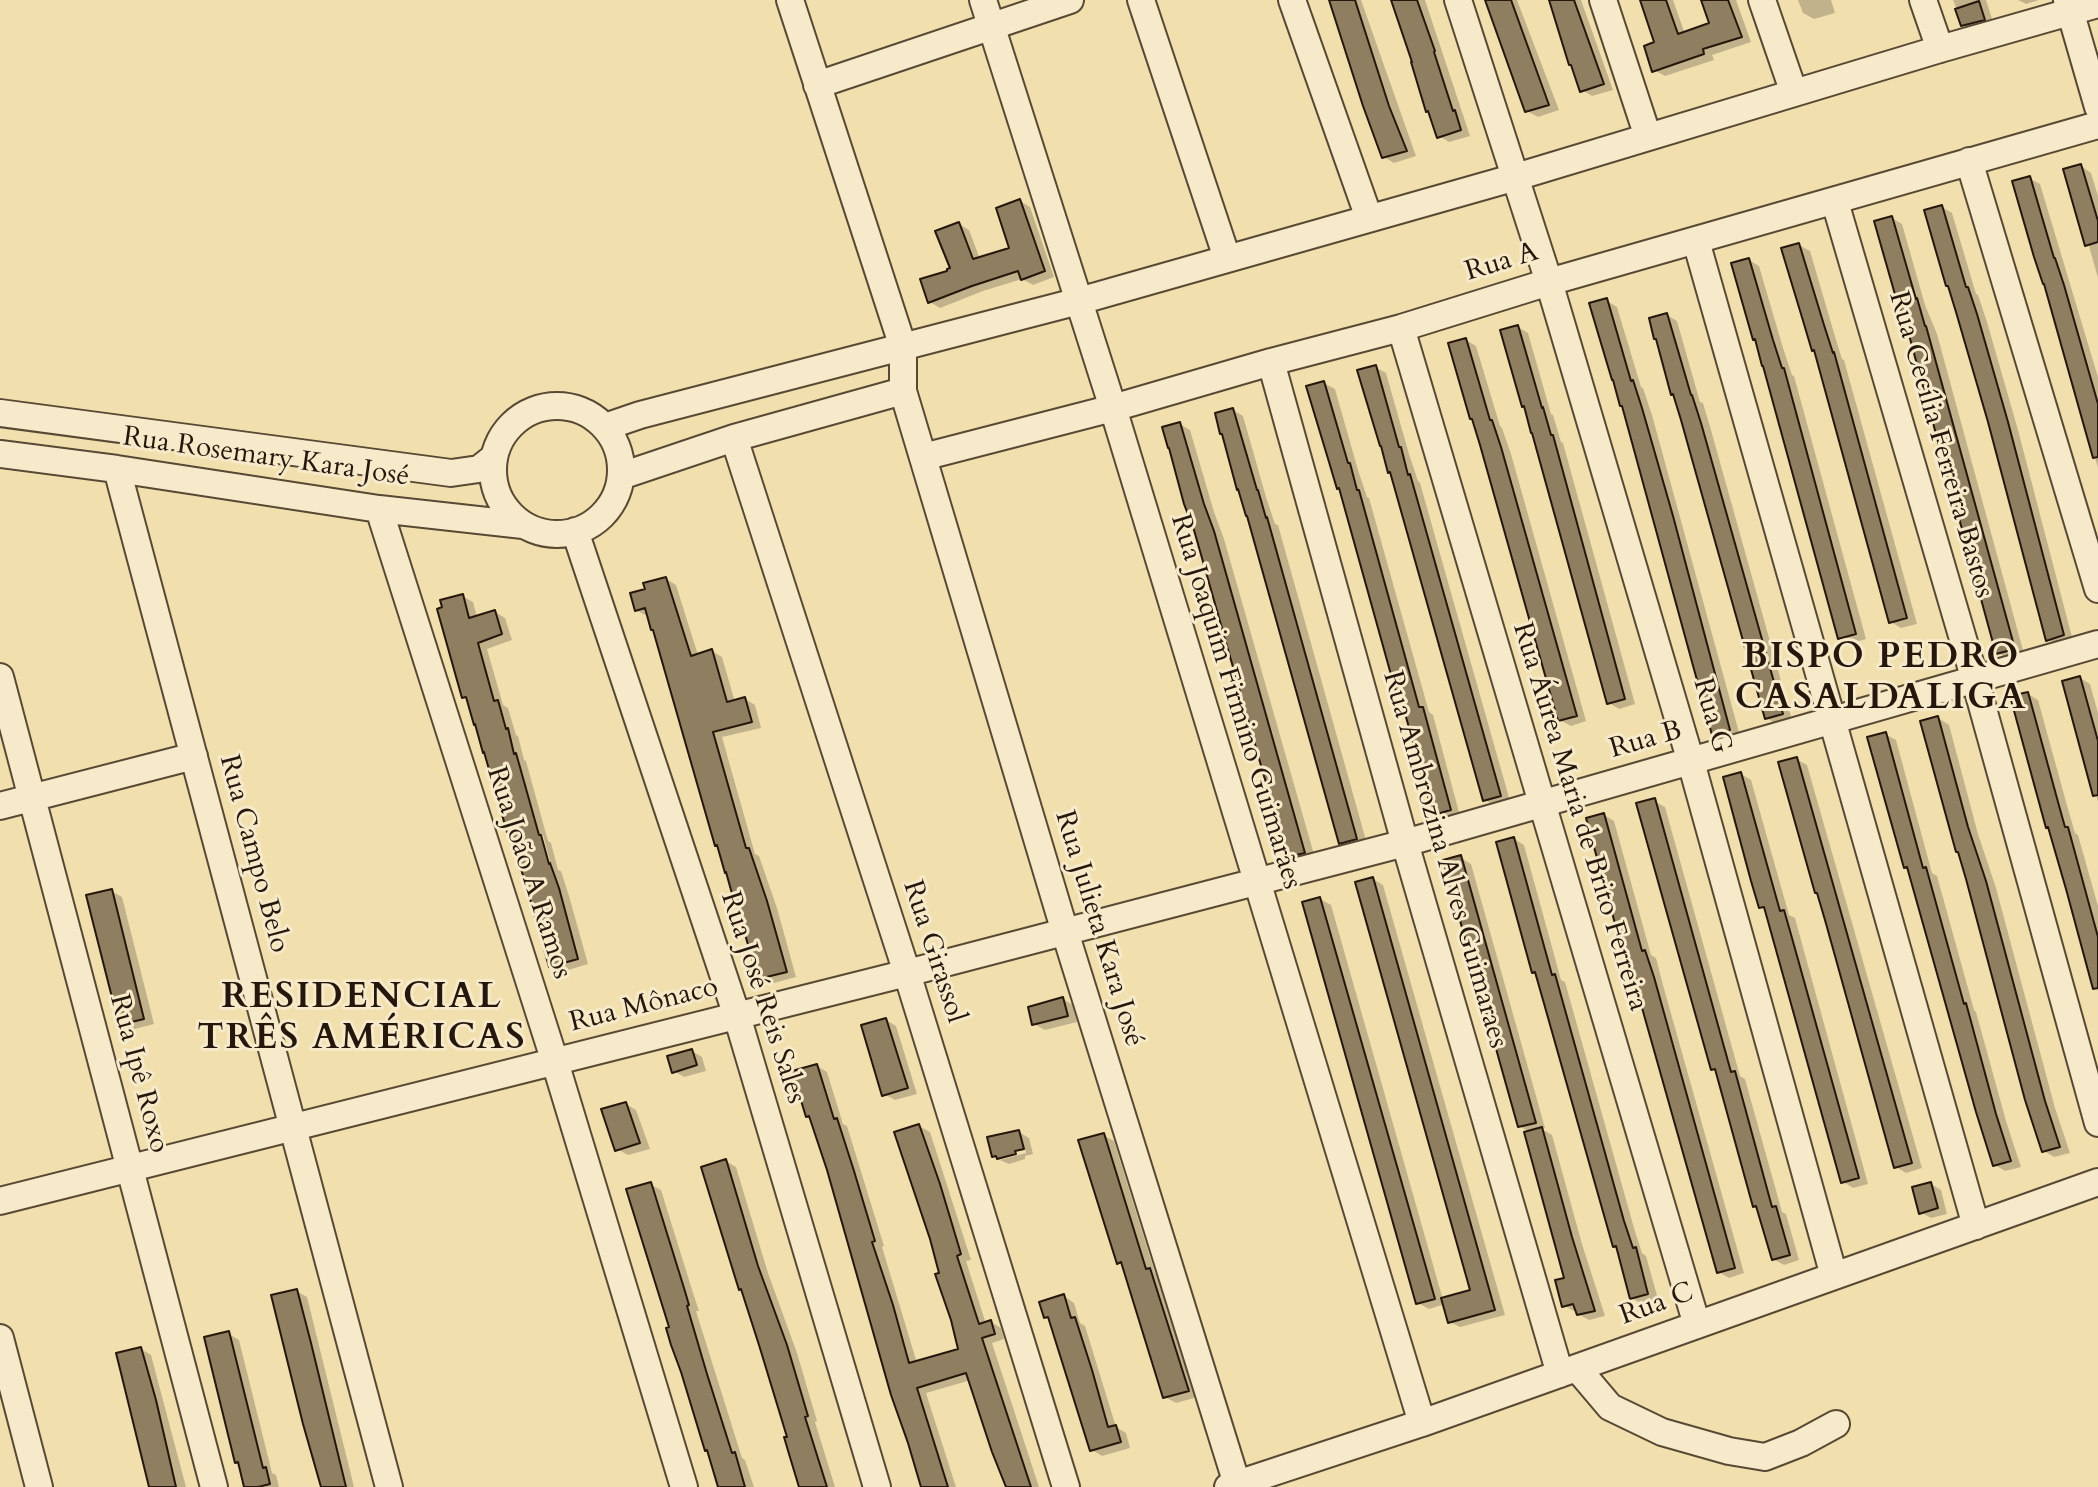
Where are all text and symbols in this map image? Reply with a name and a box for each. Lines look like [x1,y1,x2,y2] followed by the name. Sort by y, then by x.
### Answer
[1462,236,1542,290] street label: Rua A
[1880,288,2000,602] street label: Rua Cecília Ferreira Bastos
[121,421,411,495] street label: Rua Rosemary Kara José
[1162,510,1308,894] street label: Rua Joaquim Firmino Guimarães
[1504,619,1654,1015] street label: Rua Áurea Maria de Brito Ferreira
[1735,637,2027,722] district label: BISPO PEDRO CASALDALIGA
[1374,668,1514,1052] street label: Rua Ambrozina Alves Guimaraes
[1684,675,1738,757] street label: Rua G
[1606,715,1686,767] street label: Rua B
[210,752,296,956] street label: Rua Campo Belo
[478,763,578,983] street label: Rua João A Ramos
[1046,807,1150,1051] street label: Rua Julieta Kara José
[894,877,972,1027] street label: Rua Girassol
[712,888,812,1108] street label: Rua José Reis Sales
[566,971,722,1041] street label: Rua Mônaco
[197,977,527,1062] district label: RESIDENCIAL TRÊS AMÉRICAS
[101,991,175,1157] street label: Rua Ipê Roxo
[1616,1276,1698,1334] street label: Rua C

